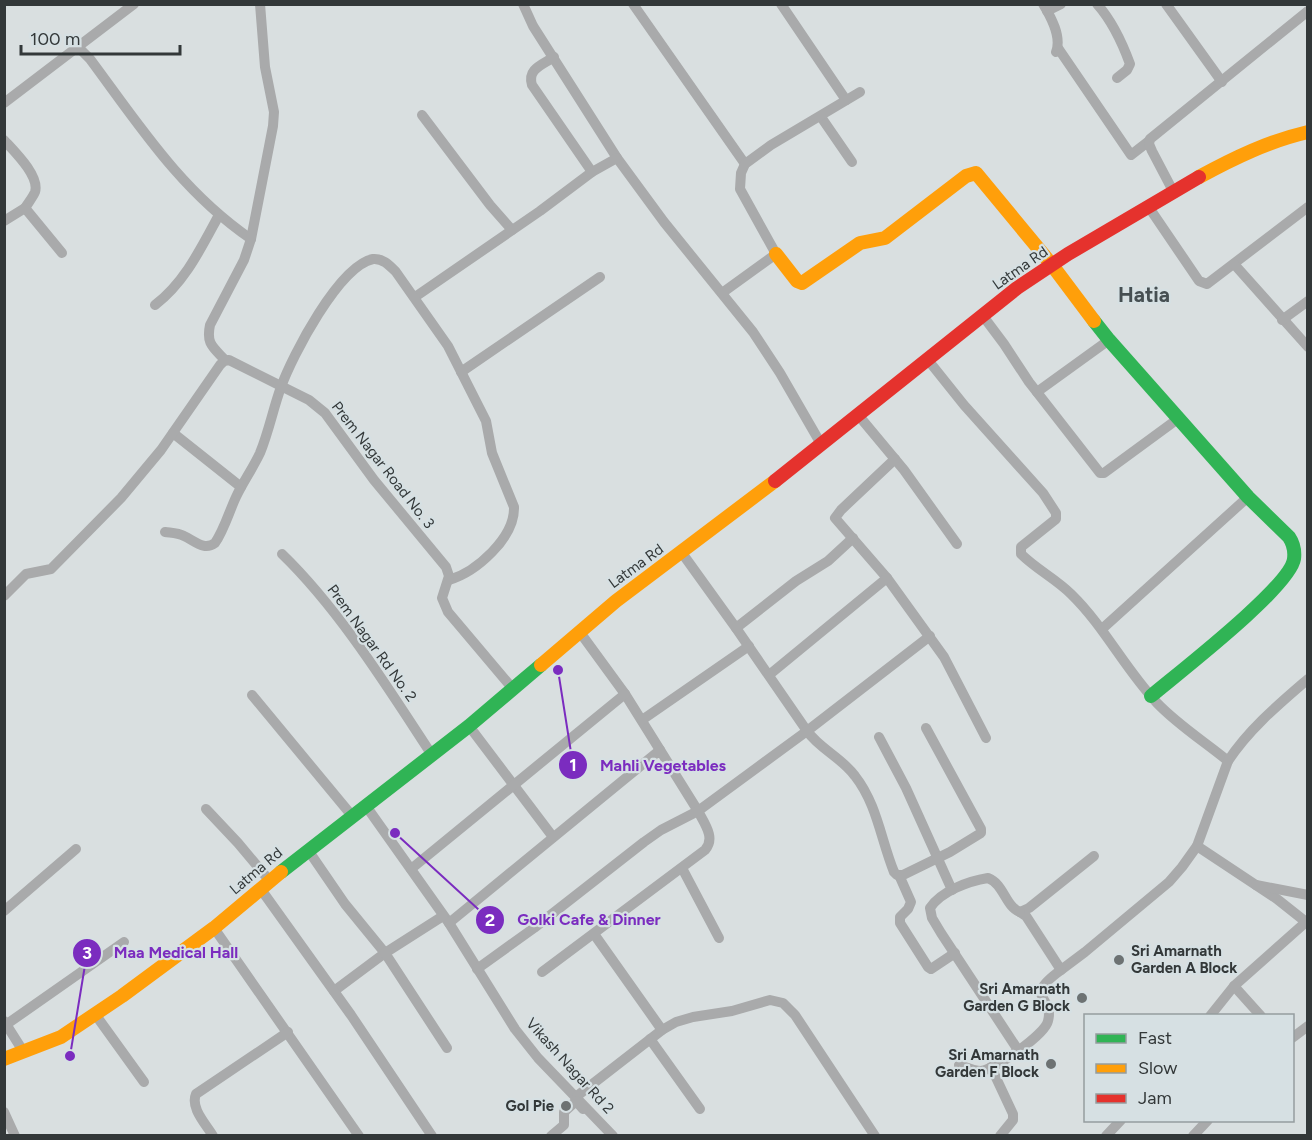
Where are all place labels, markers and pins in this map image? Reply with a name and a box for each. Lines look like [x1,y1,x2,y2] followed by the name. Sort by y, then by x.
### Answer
[558,748,738,782] callout: Mahli Vegetables
[475,903,673,937] callout: Golki Cafe & Dinner
[72,936,251,970] callout: Maa Medical Hall
[1131,942,1237,977] place label: Sri Amarnath Garden A Block
[1112,953,1126,967] marker: Sri Amarnath Garden A Block
[963,980,1070,1015] place label: Sri Amarnath Garden G Block
[1075,991,1089,1005] marker: Sri Amarnath Garden G Block
[935,1046,1039,1081] place label: Sri Amarnath Garden F Block
[1044,1057,1058,1071] marker: Sri Amarnath Garden F Block
[506,1097,555,1115] place label: Gol Pie
[559,1099,573,1113] marker: Gol Pie

